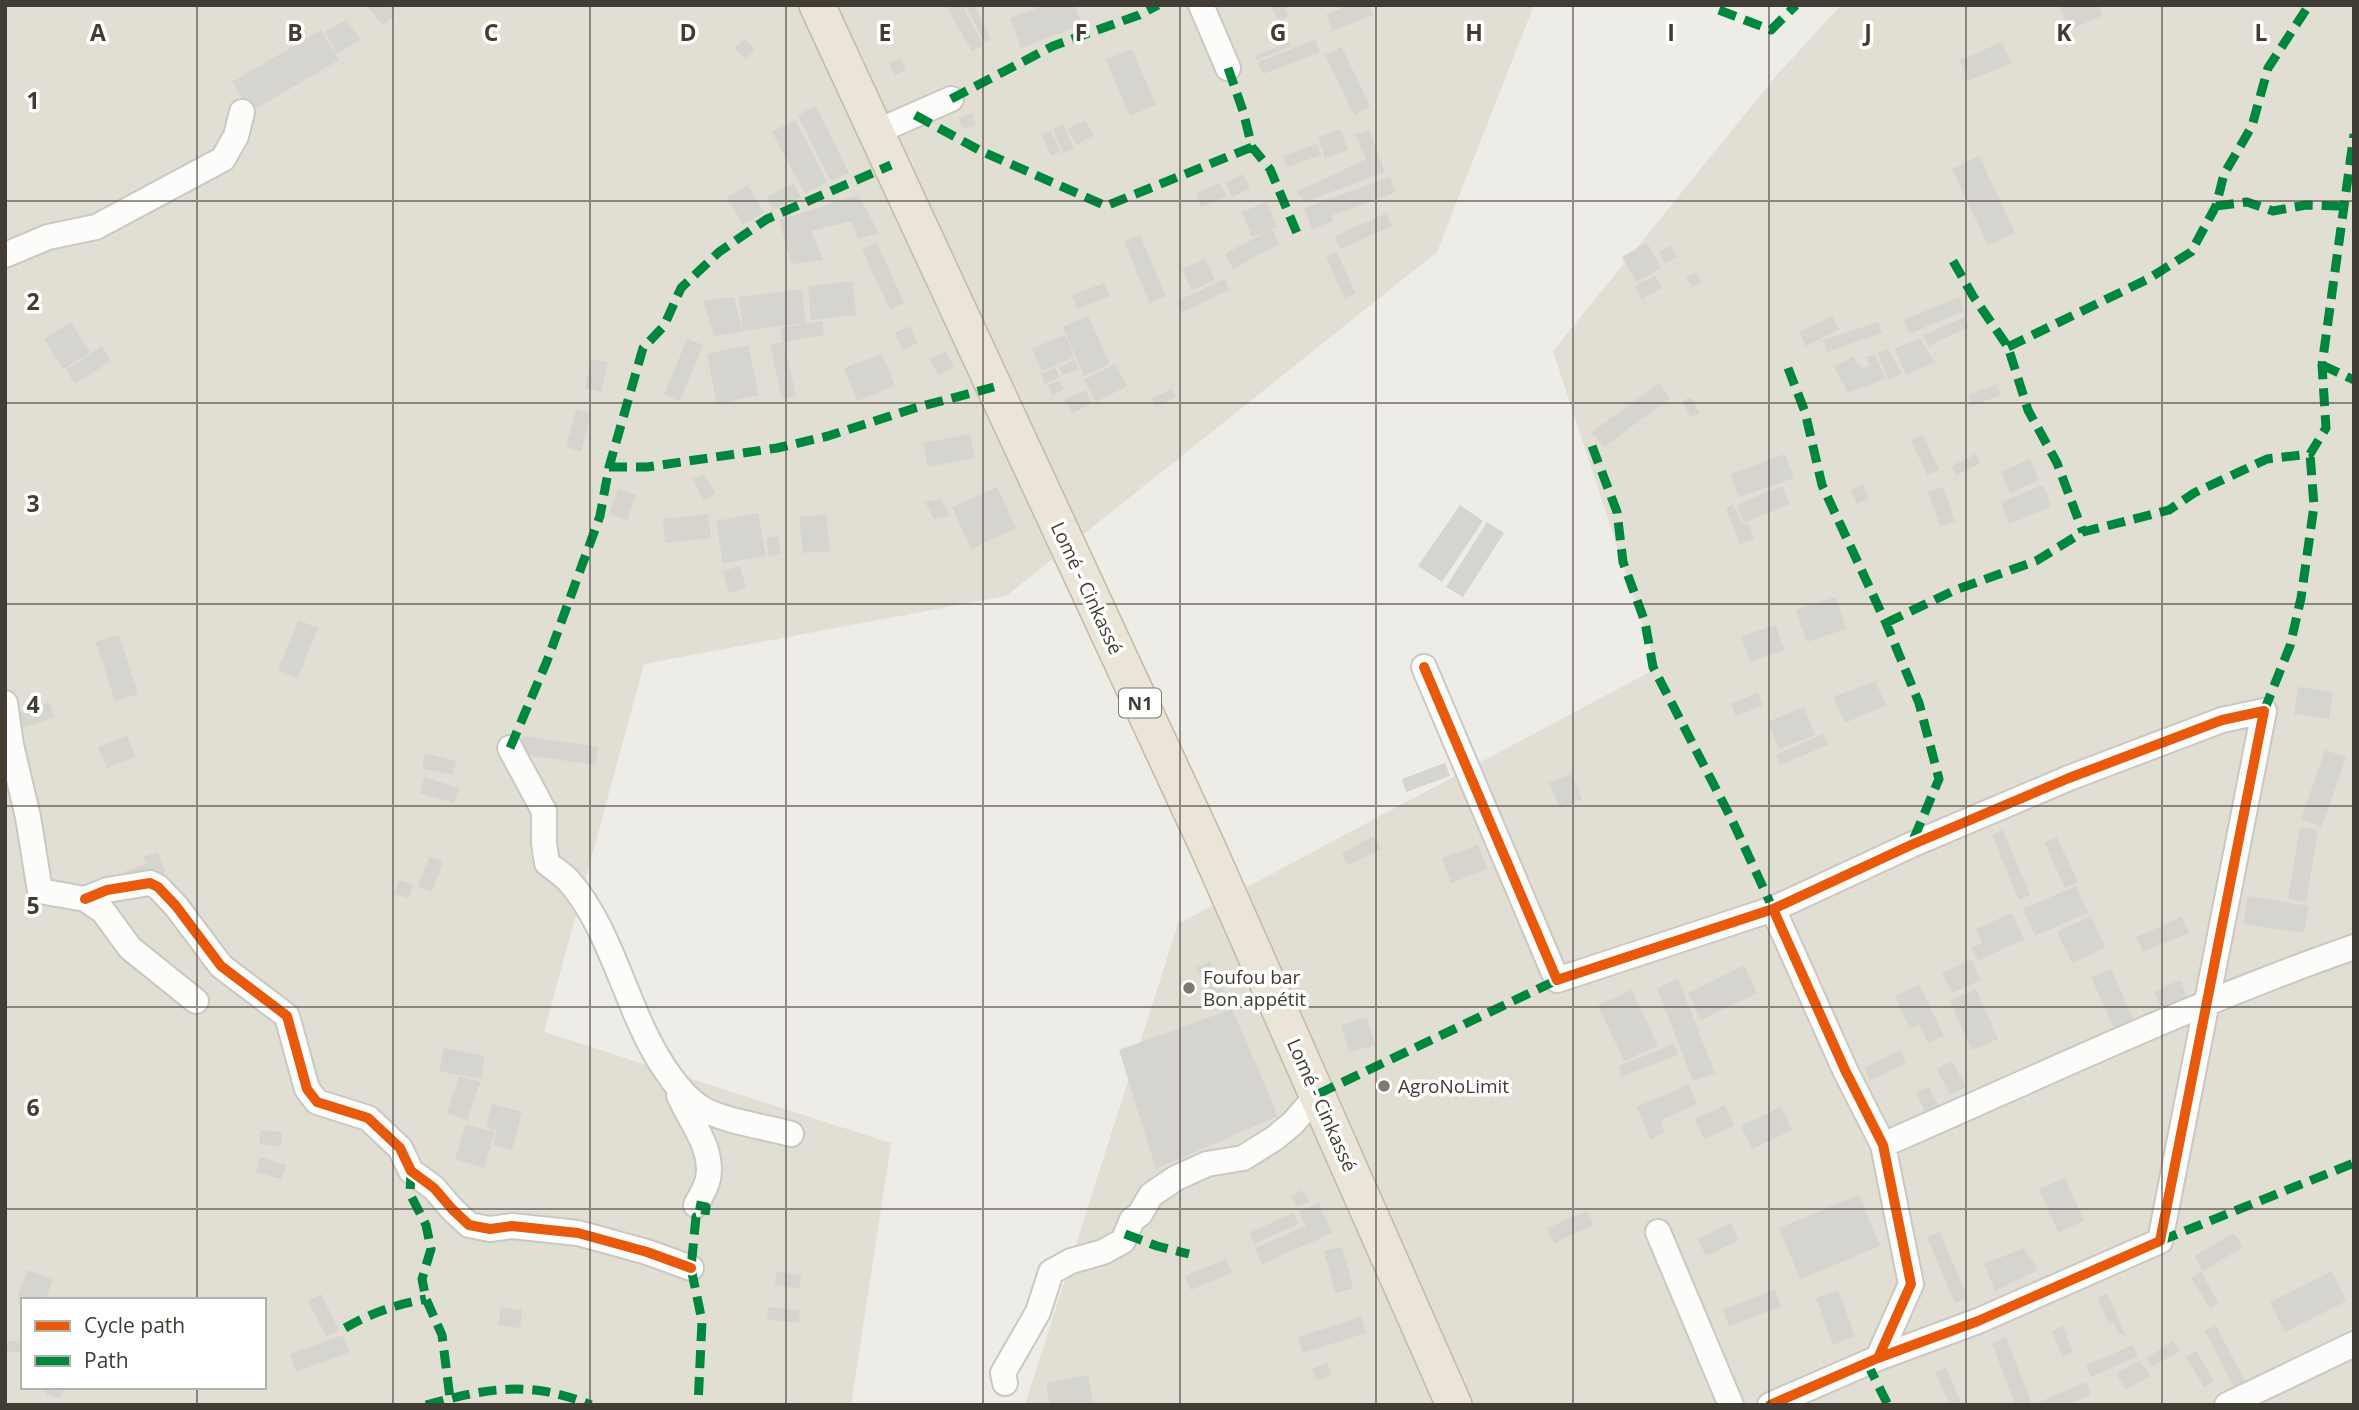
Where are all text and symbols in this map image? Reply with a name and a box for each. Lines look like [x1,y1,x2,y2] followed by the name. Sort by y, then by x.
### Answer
[90,16,106,48] text: A
[287,16,303,48] text: B
[484,16,498,48] text: C
[679,16,697,48] text: D
[879,16,891,48] text: E
[1075,16,1087,48] text: F
[1270,16,1286,48] text: G
[1465,16,1483,48] text: H
[1667,16,1675,48] text: I
[1862,16,1872,48] text: J
[2056,16,2072,48] text: K
[2255,16,2268,48] text: L
[26,84,40,116] text: 1
[26,285,40,317] text: 2
[26,487,40,519] text: 3
[1045,518,1129,658] street label: Lomé - Cinkassé
[26,688,40,720] text: 4
[1119,688,1161,718] road number: N1
[26,889,40,921] text: 5
[1203,964,1306,1012] place label: Foufou bar Bon appétit
[1181,980,1197,996] marker: Foufou bar Bon appétit
[1281,1034,1363,1176] street label: Lomé - Cinkassé
[1398,1073,1509,1099] place label: AgroNoLimit
[1376,1078,1392,1094] marker: AgroNoLimit
[26,1091,40,1123] text: 6
[21,1298,266,1389] legend
[84,1311,185,1339] text: Cycle path
[84,1346,129,1374] text: Path

